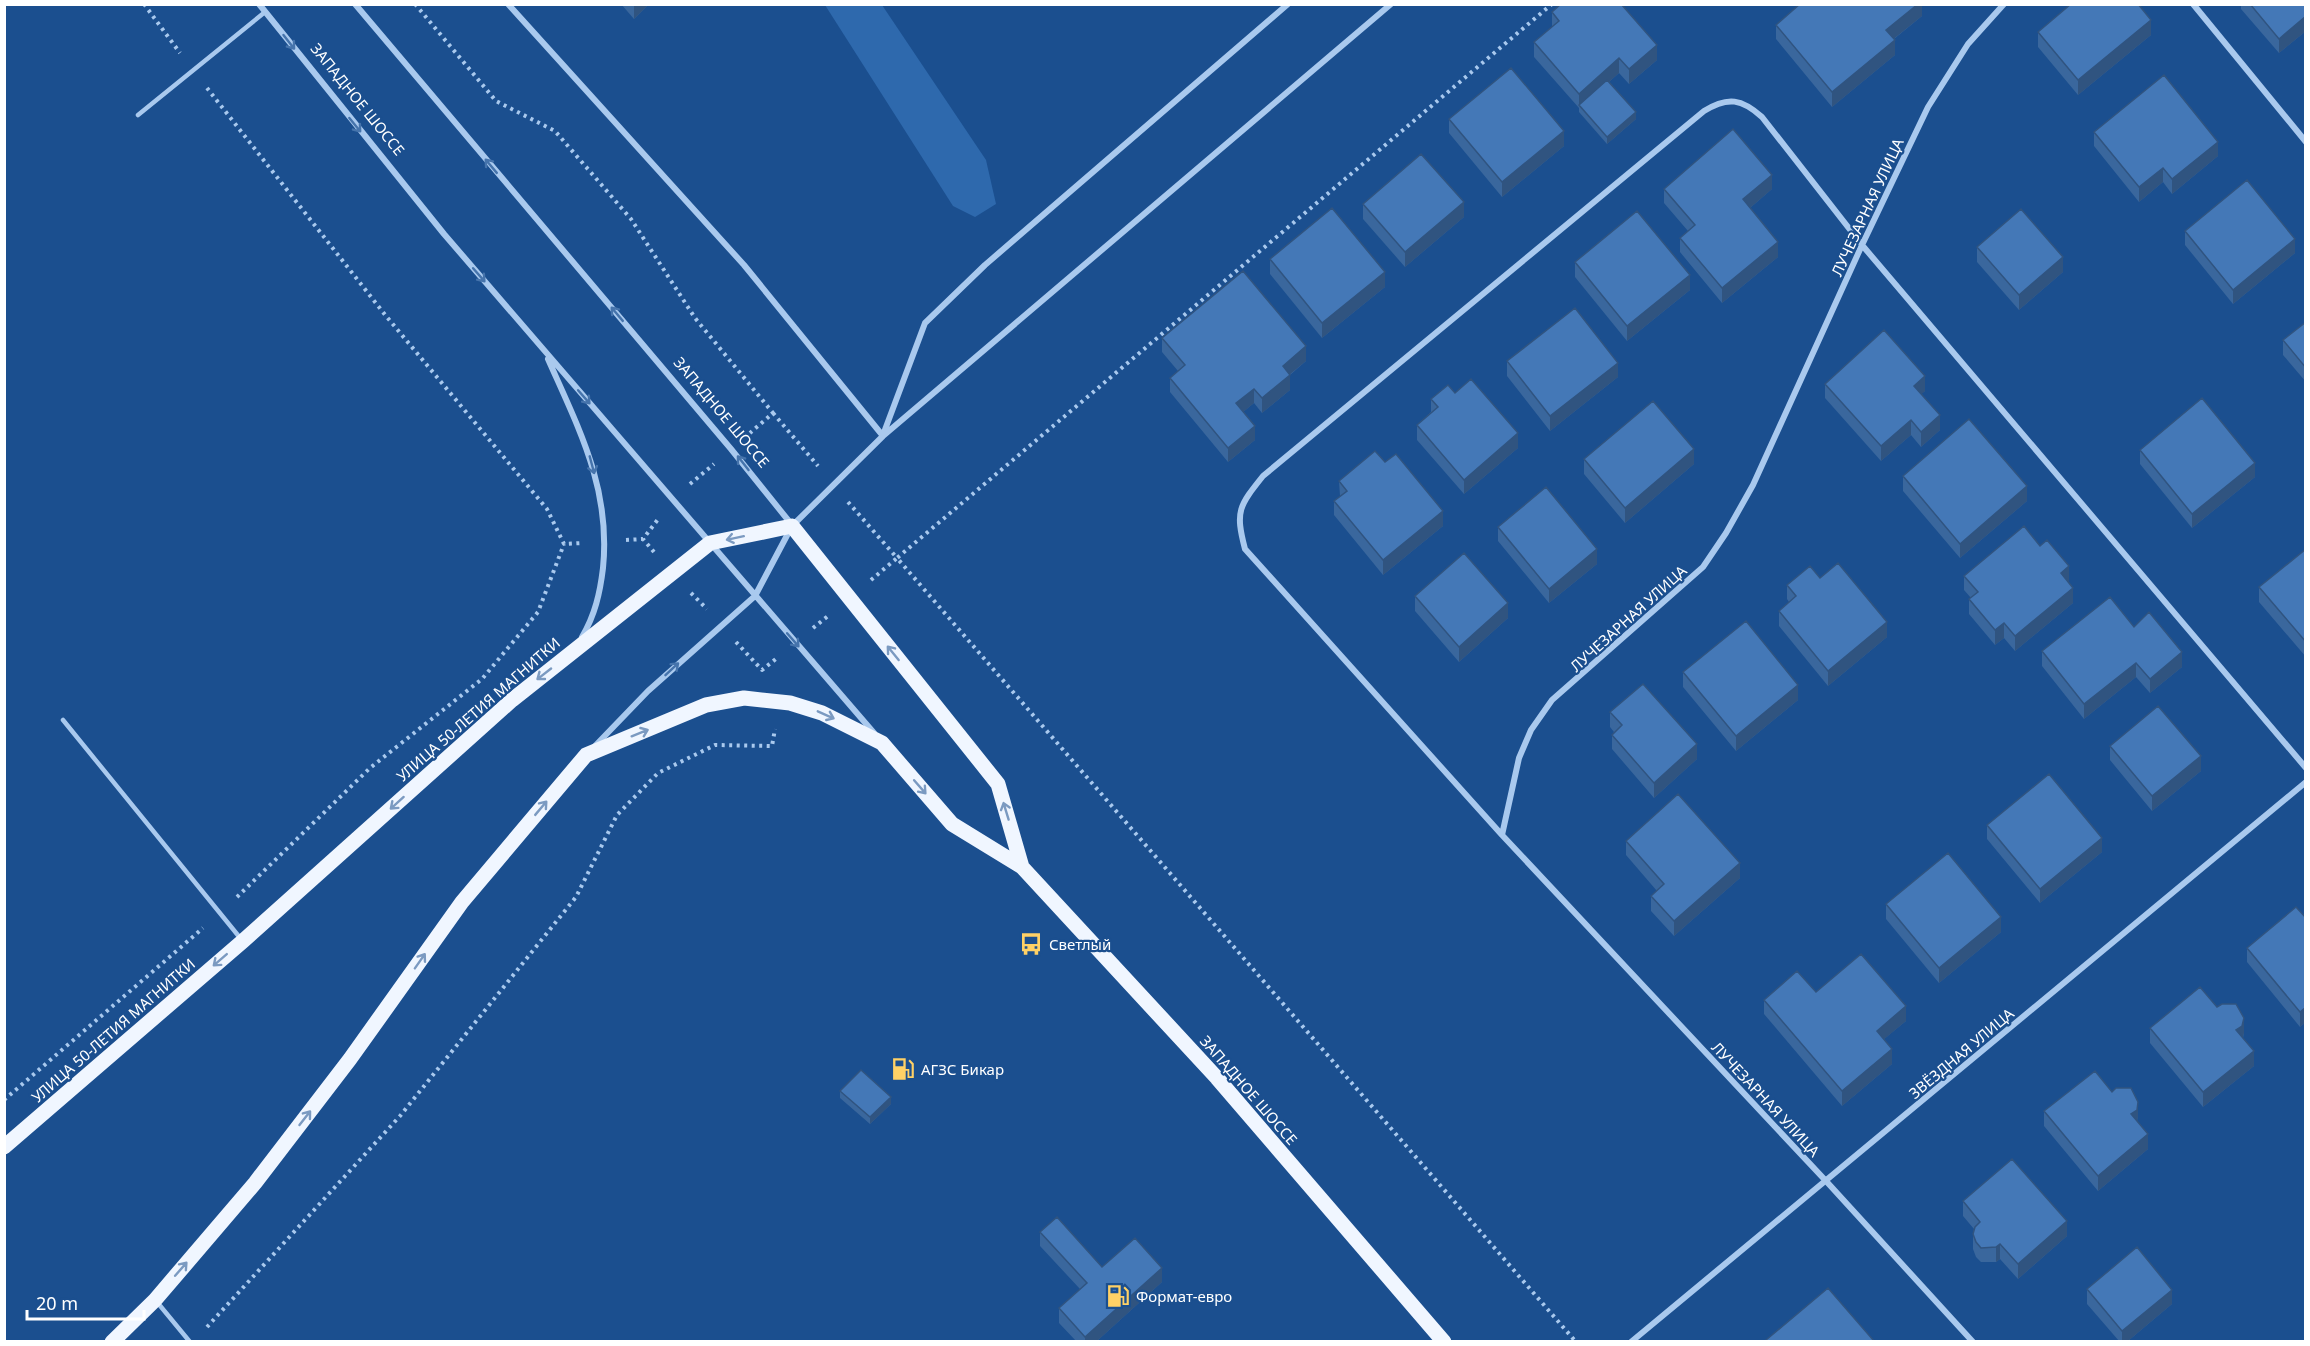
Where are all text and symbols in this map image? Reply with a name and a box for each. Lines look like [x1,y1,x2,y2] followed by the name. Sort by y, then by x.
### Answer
[282,34,295,50] one-way arrow
[307,39,409,159] street label: ЗАПАДНОЕ ШОССЕ
[348,117,361,133] one-way arrow
[1826,134,1908,279] street label: ЛУЧЕЗАРНАЯ УЛИЦА
[484,159,498,174] one-way arrow
[472,267,486,282] one-way arrow
[610,307,624,322] one-way arrow
[670,352,774,472] street label: ЗАПАДНОЕ ШОССЕ
[577,389,591,404] one-way arrow
[587,455,598,474] one-way arrow
[736,456,749,472] one-way arrow
[725,532,744,544] one-way arrow
[1566,560,1691,676] street label: ЛУЧЕЗАРНАЯ УЛИЦА
[392,632,564,786] street label: УЛИЦА 50-ЛЕТИЯ МАГНИТКИ
[787,632,800,648] one-way arrow
[887,646,900,662] one-way arrow
[664,663,679,677] one-way arrow
[536,668,552,681] one-way arrow
[817,710,835,722] one-way arrow
[630,727,649,738] one-way arrow
[913,779,927,794] one-way arrow
[390,796,405,810] one-way arrow
[534,801,548,816] one-way arrow
[1000,802,1011,821] one-way arrow
[1018,931,1044,957] bus stop icon: Светлый
[1049,934,1111,954] place label: Светлый
[27,953,199,1107] street label: УЛИЦА 50-ЛЕТИЯ МАГНИТКИ
[213,953,228,967] one-way arrow
[414,953,426,969] one-way arrow
[1904,1003,2018,1103] street label: ЗВЁЗДНАЯ УЛИЦА
[1196,1031,1302,1149] street label: ЗАПАДНОЕ ШОССЕ
[1708,1037,1825,1161] street label: ЛУЧЕЗАРНАЯ УЛИЦА
[890,1056,916,1082] fuel station icon: АГЗС Бикар
[921,1059,1004,1079] place label: АГЗС Бикар
[298,1110,311,1126] one-way arrow
[174,1262,188,1277] one-way arrow
[27,1283,144,1321] scale bar
[1105,1283,1131,1309] fuel station icon: Формат-евро
[1136,1286,1232,1306] place label: Формат-евро
[36,1291,78,1315] text: 20 m

